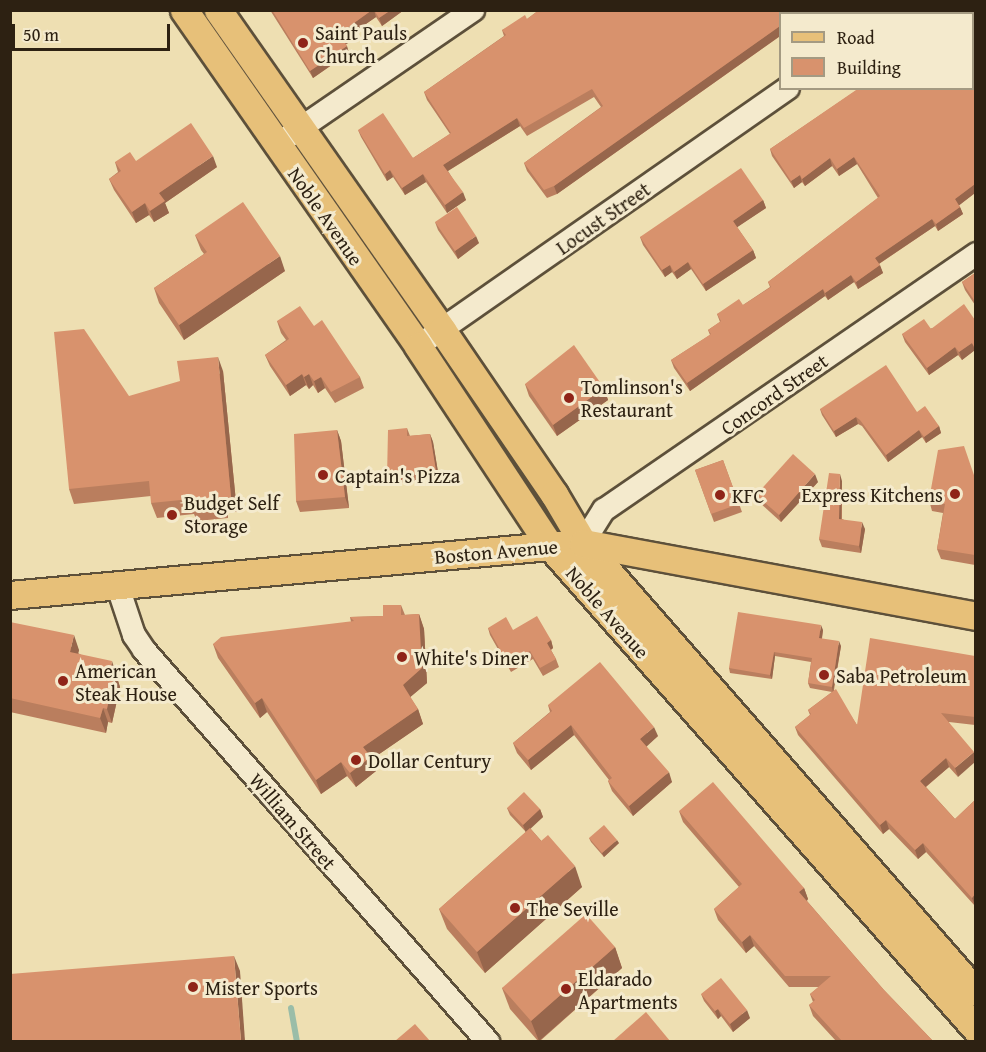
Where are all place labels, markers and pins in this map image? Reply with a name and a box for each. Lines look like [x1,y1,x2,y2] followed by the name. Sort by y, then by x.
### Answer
[315,20,407,67] place label: Saint Pauls Church
[296,36,310,50] marker: Saint Pauls Church
[581,374,683,421] place label: Tomlinson's Restaurant
[562,391,576,405] marker: Tomlinson's Restaurant
[335,463,460,487] place label: Captain's Pizza
[316,468,330,482] marker: Captain's Pizza
[801,482,943,506] place label: Express Kitchens
[732,483,764,507] place label: KFC
[948,487,962,501] marker: Express Kitchens
[713,488,727,502] marker: KFC
[184,491,279,538] place label: Budget Self Storage
[165,508,179,522] marker: Budget Self Storage
[414,645,528,669] place label: White's Diner
[395,650,409,664] marker: White's Diner
[75,658,177,705] place label: American Steak House
[836,663,967,687] place label: Saba Petroleum
[817,668,831,682] marker: Saba Petroleum
[56,674,70,688] marker: American Steak House
[368,748,491,772] place label: Dollar Century
[349,753,363,767] marker: Dollar Century
[527,896,619,920] place label: The Seville
[508,901,522,915] marker: The Seville
[578,966,678,1013] place label: Eldarado Apartments
[205,975,318,999] place label: Mister Sports
[186,980,200,994] marker: Mister Sports
[559,982,573,996] marker: Eldarado Apartments

